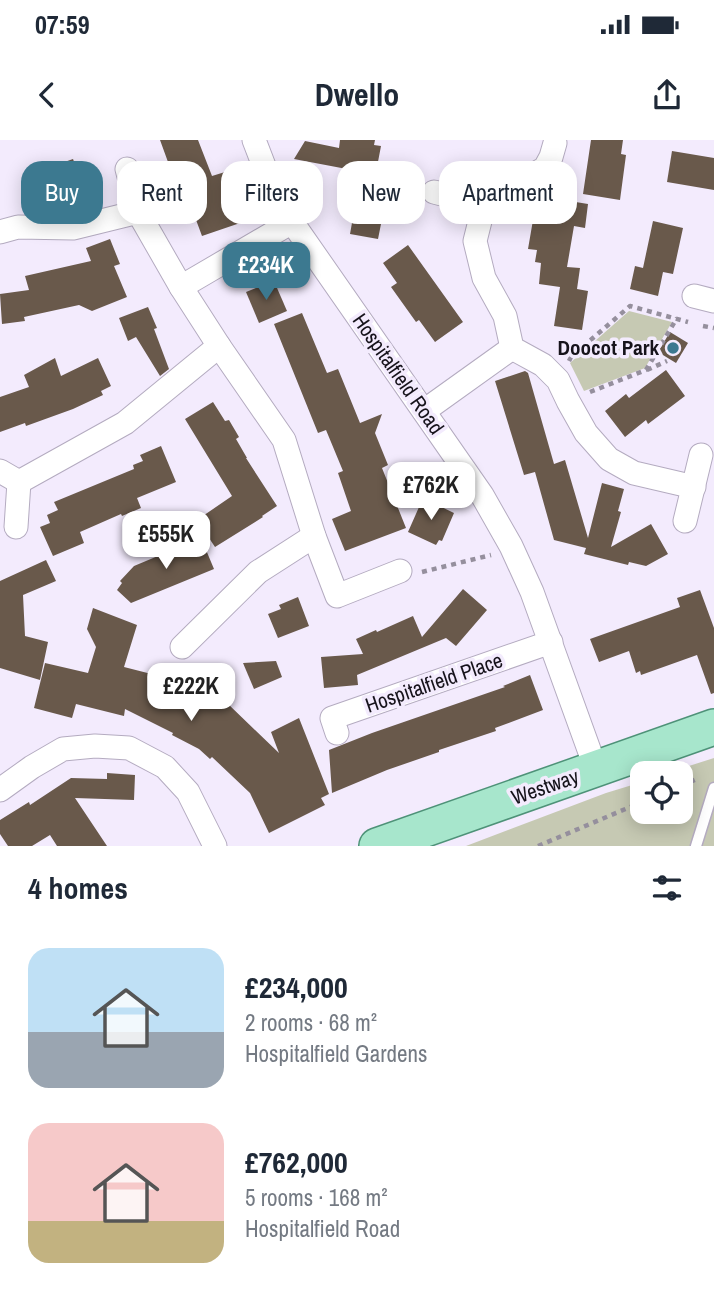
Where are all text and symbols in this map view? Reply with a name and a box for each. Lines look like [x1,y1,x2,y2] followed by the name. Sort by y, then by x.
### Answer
[35,7,90,42] text: 07:59
[315,73,399,116] text: Dwello
[28,76,66,114] icon: back
[648,76,686,114] icon: share
[21,161,103,224] chip: Buy
[117,161,207,224] chip: Rent
[221,161,323,224] chip: Filters
[337,161,425,224] chip: New
[439,161,577,224] chip: Apartment
[217,242,315,302] pin: £234K
[238,249,294,280] text: £234K
[346,307,451,440] street label: Hospitalfield Road
[558,333,659,362] place label: Doocot Park
[665,340,681,356] marker: Doocot Park
[382,462,480,522] pin: £762K
[403,469,459,500] text: £762K
[117,512,215,571] pin: £555K
[138,518,194,549] text: £555K
[361,645,506,720] street label: Hospitalfield Place
[142,664,240,723] pin: £222K
[163,670,219,701] text: £222K
[507,761,583,812] street label: Westway
[630,761,693,824] map controls
[630,761,693,824] button: locate
[28,868,128,908] text: 4 homes
[648,869,686,907] icon: filters
[245,967,348,1007] text: £234,000
[84,976,168,1060] icon: home
[245,1007,377,1038] text: 2 rooms · 68 m²
[245,1038,427,1069] text: Hospitalfield Gardens
[245,1142,348,1182] text: £762,000
[84,1151,168,1235] icon: home
[245,1182,388,1213] text: 5 rooms · 168 m²
[245,1213,400,1244] text: Hospitalfield Road

